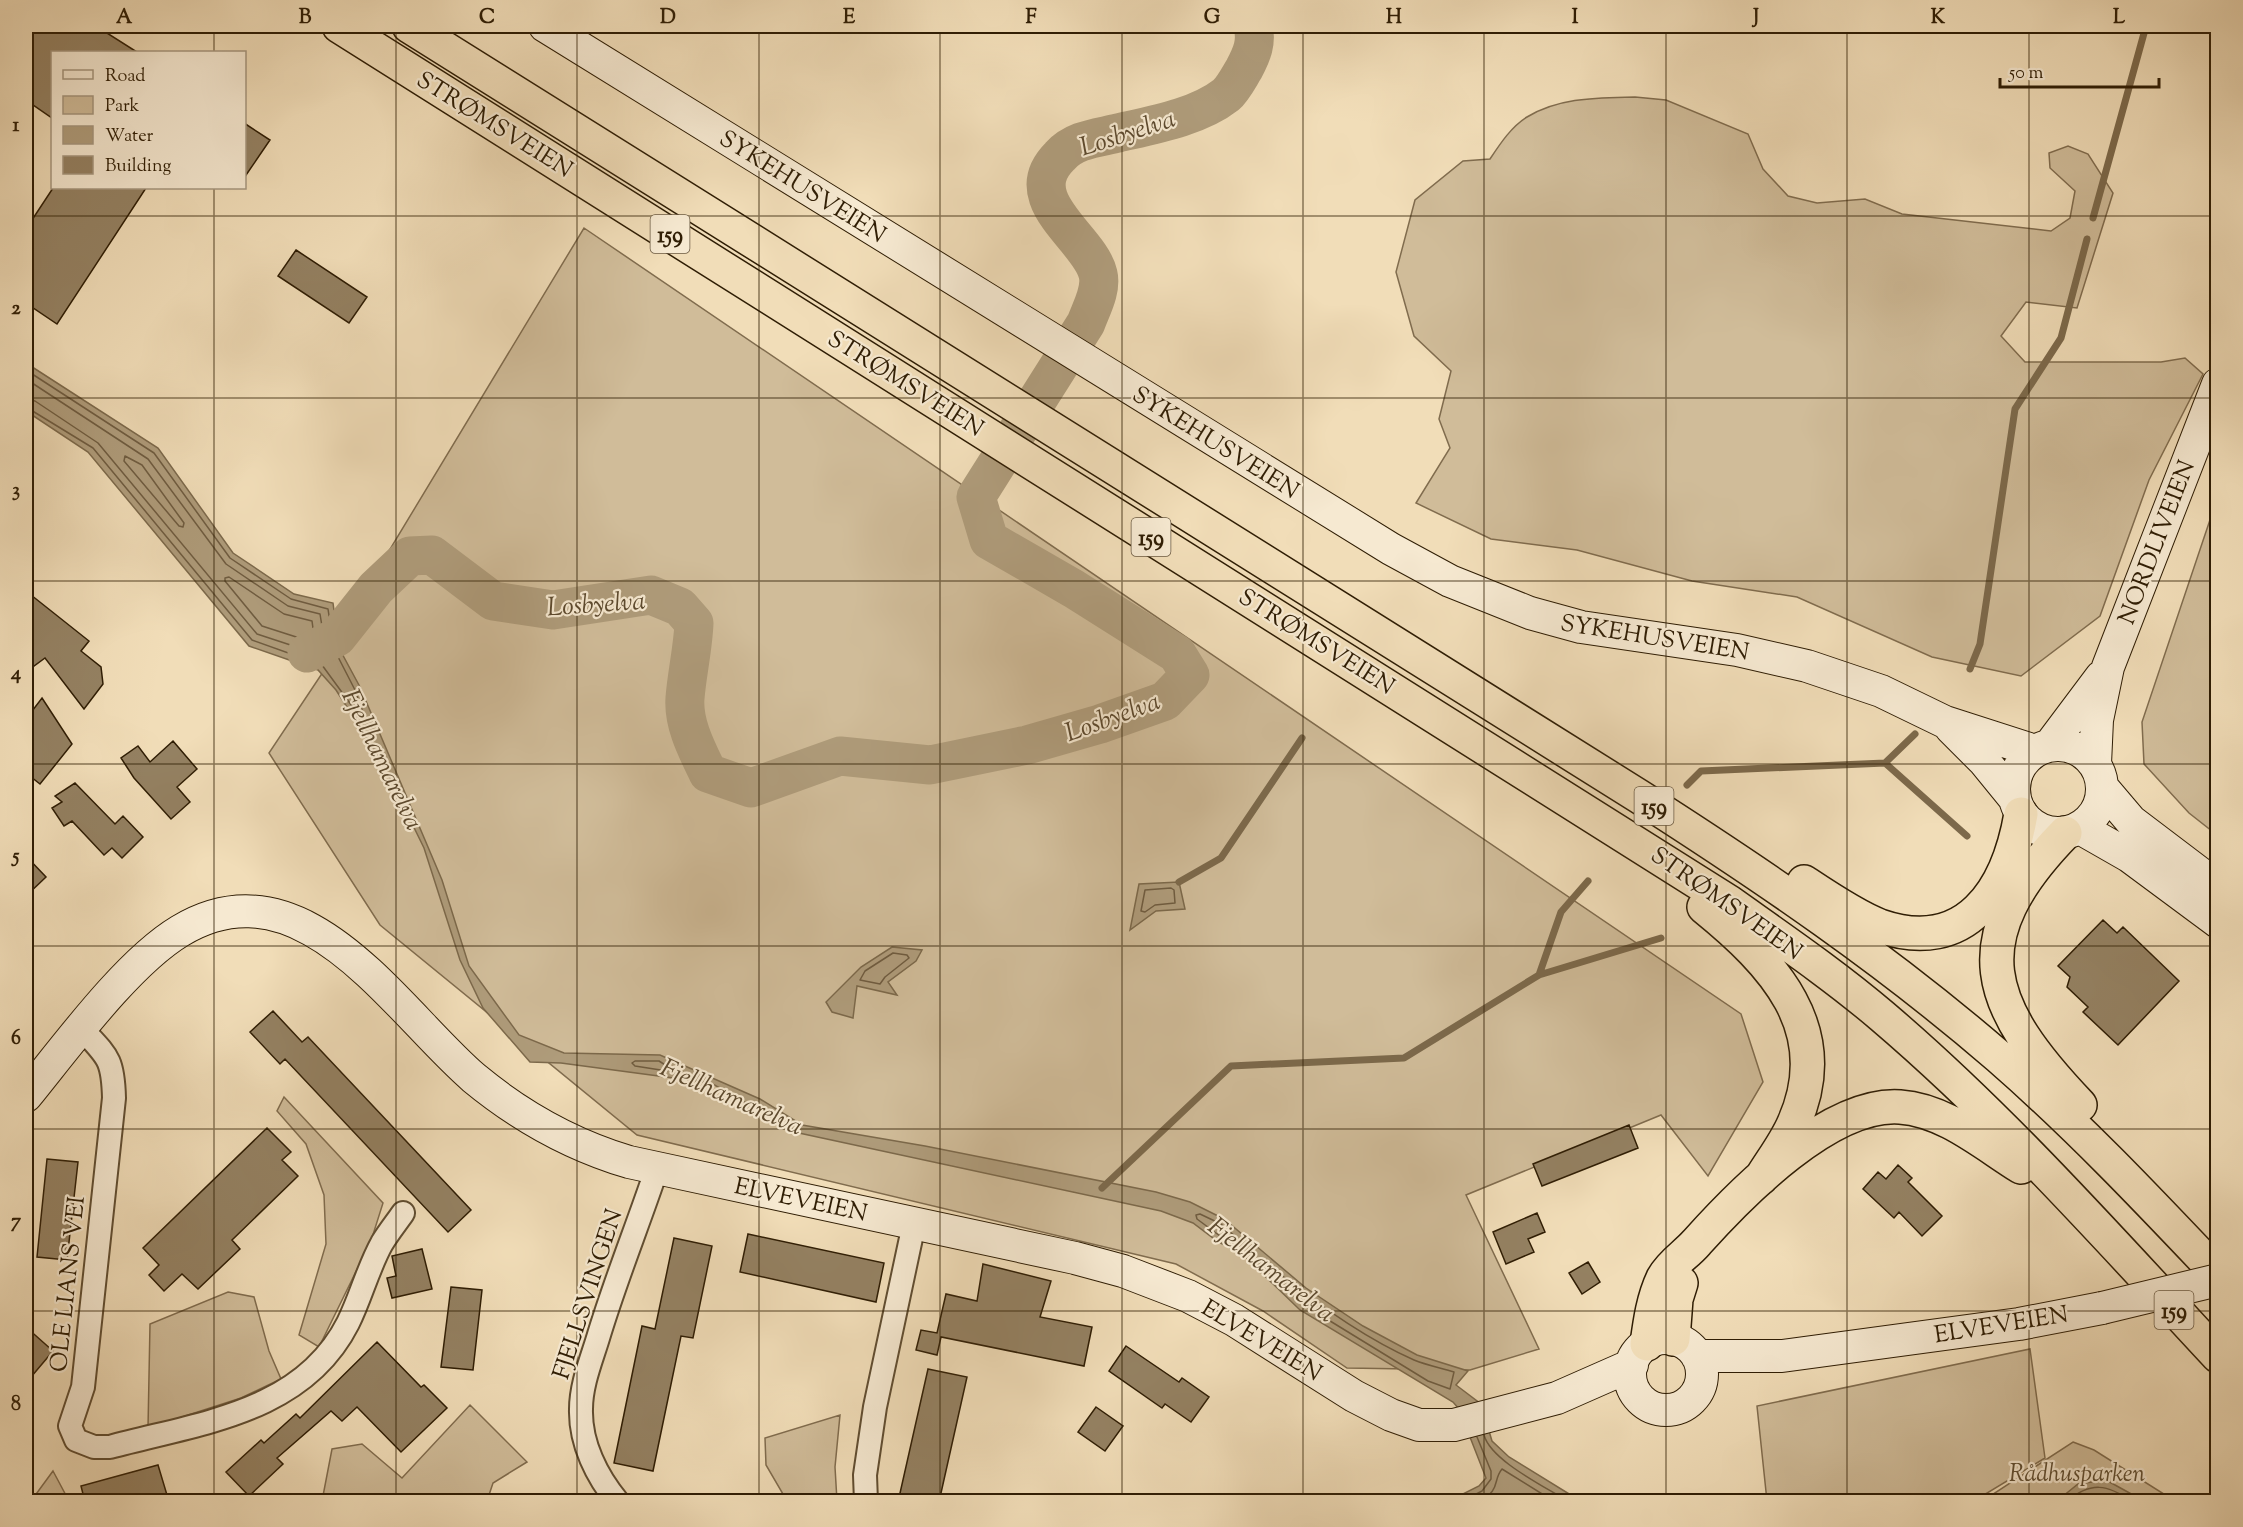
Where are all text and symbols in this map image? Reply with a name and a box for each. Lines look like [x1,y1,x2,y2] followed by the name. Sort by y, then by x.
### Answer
[116,4,133,33] text: A
[299,4,312,33] text: B
[479,4,495,33] text: C
[660,4,676,33] text: D
[843,4,856,33] text: E
[1025,4,1037,33] text: F
[1204,4,1221,33] text: G
[1386,4,1402,33] text: H
[1572,4,1579,33] text: I
[1751,4,1759,33] text: J
[1931,4,1946,33] text: K
[2113,4,2126,33] text: L
[51,51,246,189] legend
[2000,51,2159,89] scale bar
[2008,61,2044,87] text: 50 m
[105,64,145,90] text: Road
[409,64,579,188] street label: STRØMSVEIEN
[105,94,140,120] text: Park
[1075,101,1181,167] water label: Losbyelva
[13,112,20,141] text: 1
[712,123,892,253] street label: SYKEHUSVEIEN
[105,124,154,150] text: Water
[105,154,171,180] text: Building
[650,215,690,253] road number: 159
[11,295,21,324] text: 2
[820,323,990,447] street label: STRØMSVEIEN
[1125,379,1305,509] street label: SYKEHUSVEIEN
[2111,456,2205,630] street label: NORDLIVEIEN
[12,477,20,506] text: 3
[1132,518,1170,556] road number: 159
[1231,581,1401,705] street label: STRØMSVEIEN
[545,584,647,627] water label: Losbyelva
[1558,607,1752,671] street label: SYKEHUSVEIEN
[10,660,21,689] text: 4
[331,683,431,837] water label: Fjellhamarelva
[1060,684,1166,753] water label: Losbyelva
[1634,787,1674,825] road number: 159
[1643,839,1809,970] street label: STRØMSVEIEN
[11,843,20,872] text: 5
[11,1025,21,1054] text: 6
[654,1050,808,1146] water label: Fjellhamarelva
[731,1170,870,1232] street label: ELVEVEIEN
[43,1194,95,1374] street label: OLE LIANS VEI
[545,1205,632,1384] street label: FJELLSVINGEN
[11,1208,22,1237] text: 7
[1199,1209,1342,1333] water label: Fjellhamarelva
[2154,1291,2194,1329] road number: 159
[1194,1292,1328,1391] street label: ELVEVEIEN
[1932,1299,2071,1353] street label: ELVEVEIEN
[11,1391,21,1420] text: 8
[2009,1458,2145,1492] park label: Rådhusparken

